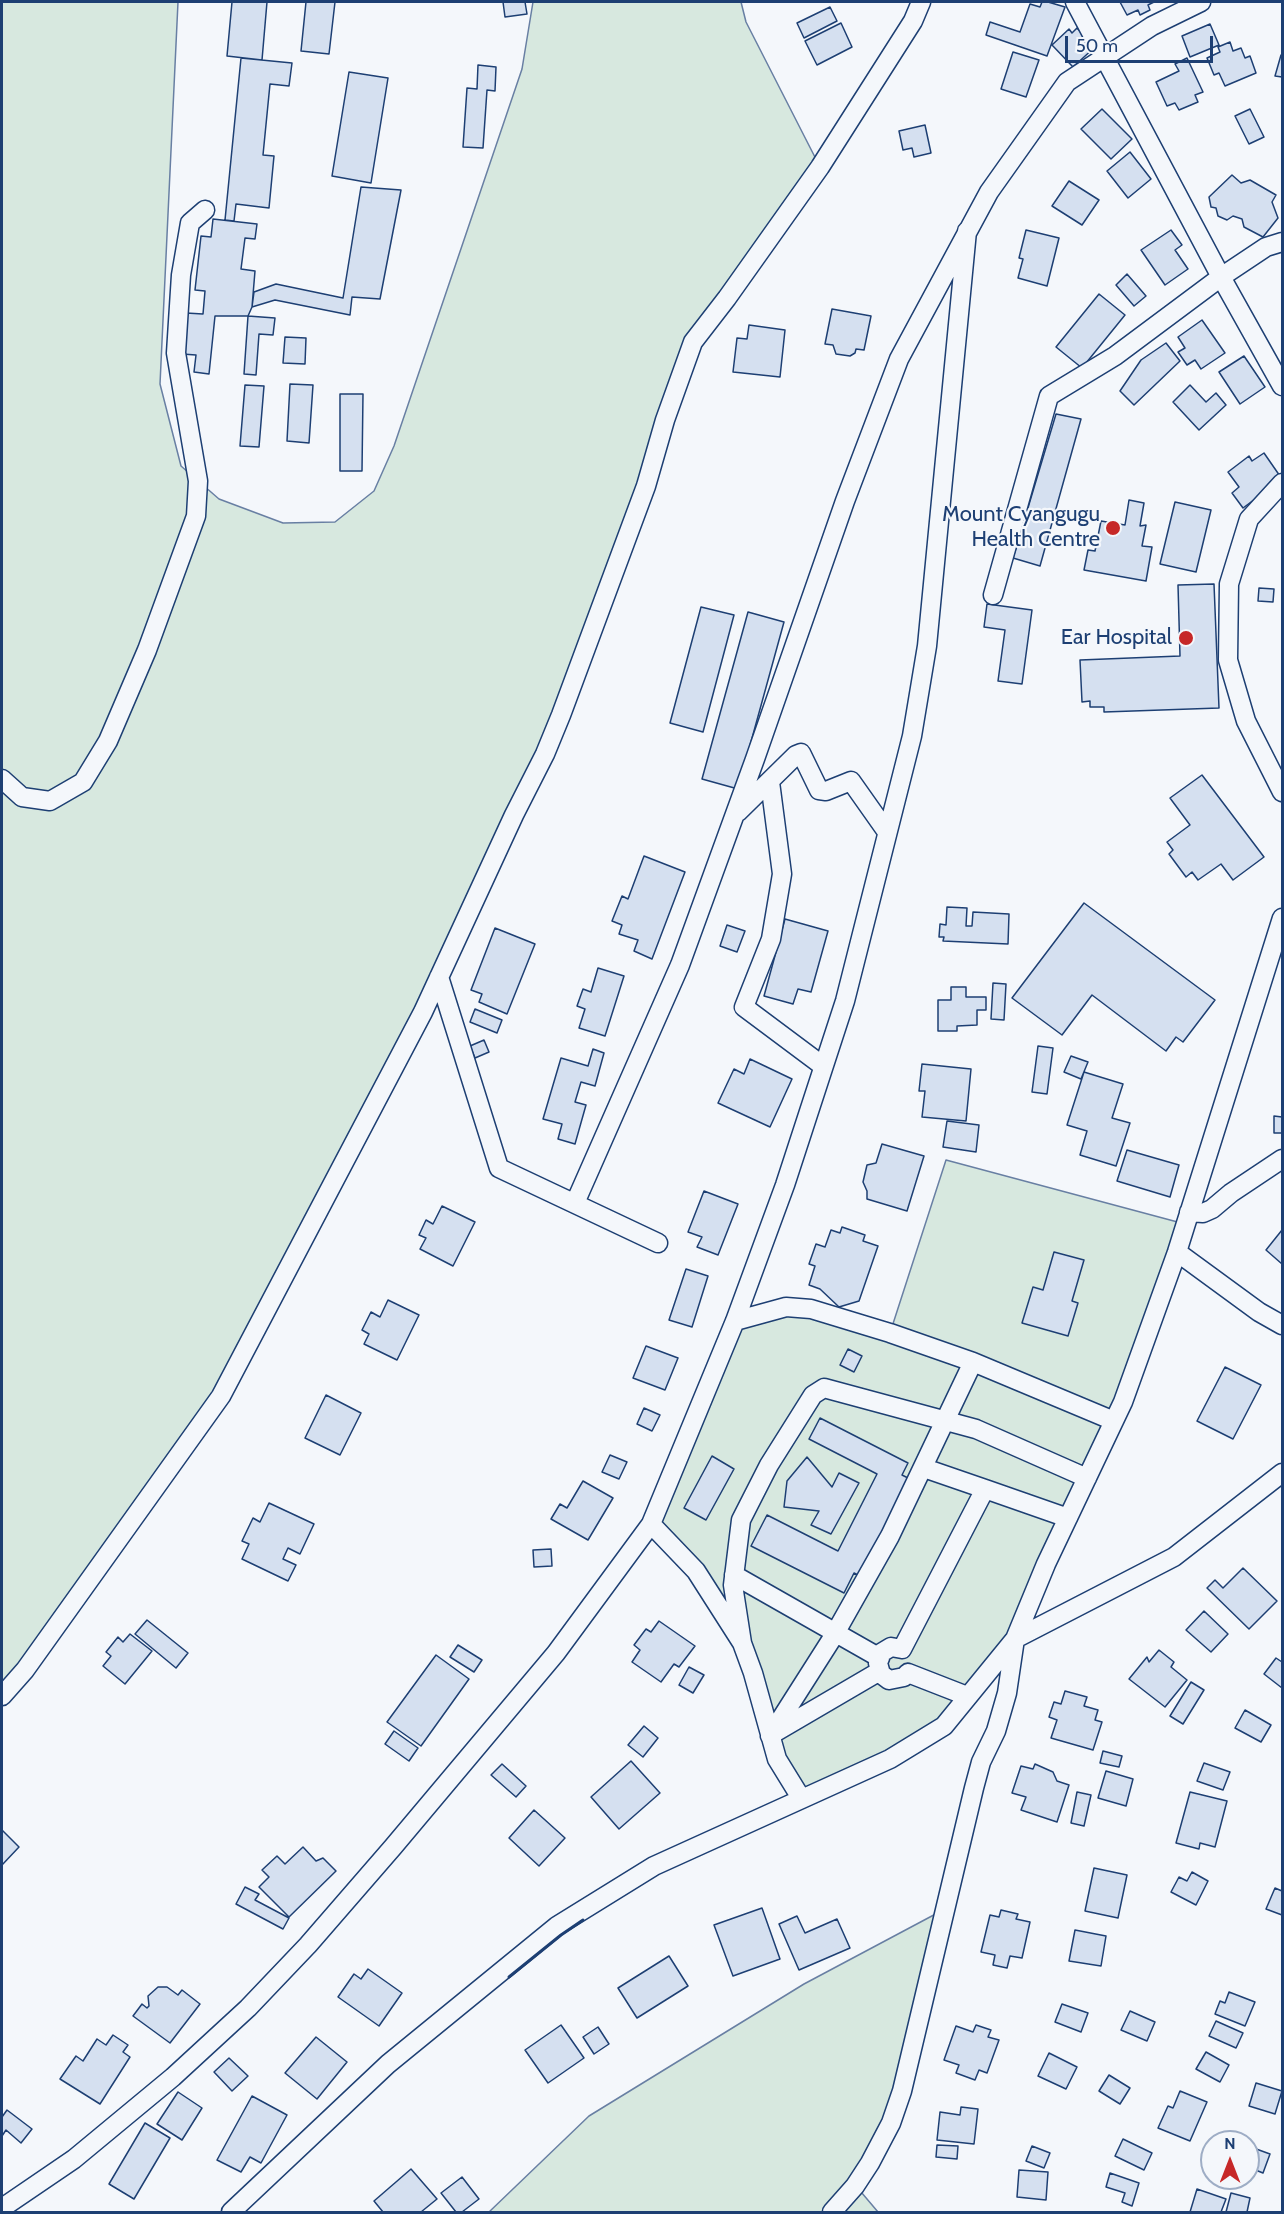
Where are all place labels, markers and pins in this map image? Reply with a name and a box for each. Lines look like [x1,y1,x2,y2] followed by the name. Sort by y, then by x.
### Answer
[942,502,1100,554] place label: Mount Cyangugu Health Centre
[1104,519,1122,537] marker: Mount Cyangugu Health Centre
[1061,625,1172,651] place label: Ear Hospital
[1177,629,1195,647] marker: Ear Hospital

